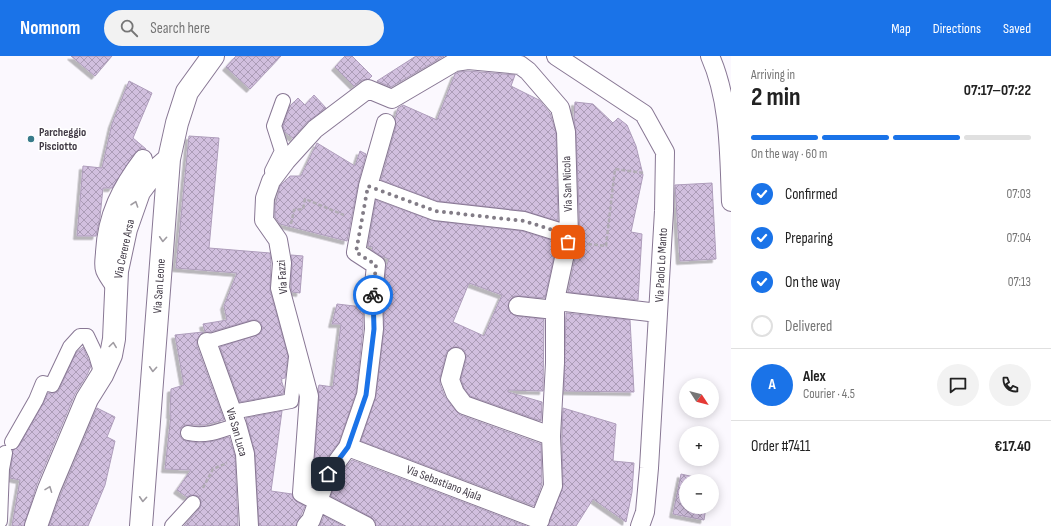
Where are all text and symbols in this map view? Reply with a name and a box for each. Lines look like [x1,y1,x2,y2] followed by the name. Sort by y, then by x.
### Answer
[104,10,384,46] search box
[20,17,80,40] text: Nomnom
[118,17,140,39] icon: search
[150,19,210,38] text: Search here
[891,20,911,37] text: Map
[933,20,981,37] text: Directions
[1003,20,1031,37] text: Saved
[751,67,795,83] text: Arriving in
[964,81,1031,100] text: 07:17–07:22
[751,82,801,113] text: 2 min
[39,125,86,154] place label: Parcheggio Pisciotto
[26,134,36,144] marker: Parcheggio Pisciotto
[751,146,827,162] text: On the way · 60 m
[559,155,576,212] street label: Via San Nicola
[751,183,773,205] icon: check
[785,185,838,204] text: Confirmed
[1006,186,1031,202] text: 07:03
[130,201,139,208] one-way arrow
[111,218,138,280] street label: Via Cerere Arsa
[551,225,585,259] pin
[652,227,671,303] street label: Via Paolo Lo Manto
[751,227,773,249] icon: check
[785,229,833,248] text: Preparing
[1006,230,1031,246] text: 07:04
[557,231,579,253] icon: bag
[158,236,167,243] one-way arrow
[150,258,169,314] street label: Via San Leone
[274,259,291,294] street label: Via Fazzi
[751,271,773,293] icon: check
[785,273,840,292] text: On the way
[1008,274,1031,290] text: 07:13
[353,275,393,315] courier
[362,284,384,306] icon: bike
[785,317,832,336] text: Delivered
[108,342,117,348] one-way arrow
[937,364,979,406] button: chat
[989,364,1031,406] button: phone
[148,366,157,372] one-way arrow
[803,367,826,386] text: Alex
[768,375,776,394] text: A
[679,378,719,418] north arrow
[679,378,719,514] map controls
[803,386,855,402] text: Courier · 4.5
[222,406,251,458] street label: Via San Luca
[679,426,719,466] button: +
[751,437,810,456] text: Order #7411
[995,437,1031,456] text: €17.40
[311,457,345,491] pin
[404,462,484,505] street label: Via Sebastiano Ajala
[317,463,339,485] icon: home
[679,474,719,514] button: −
[45,486,53,493] one-way arrow
[138,496,147,502] one-way arrow

